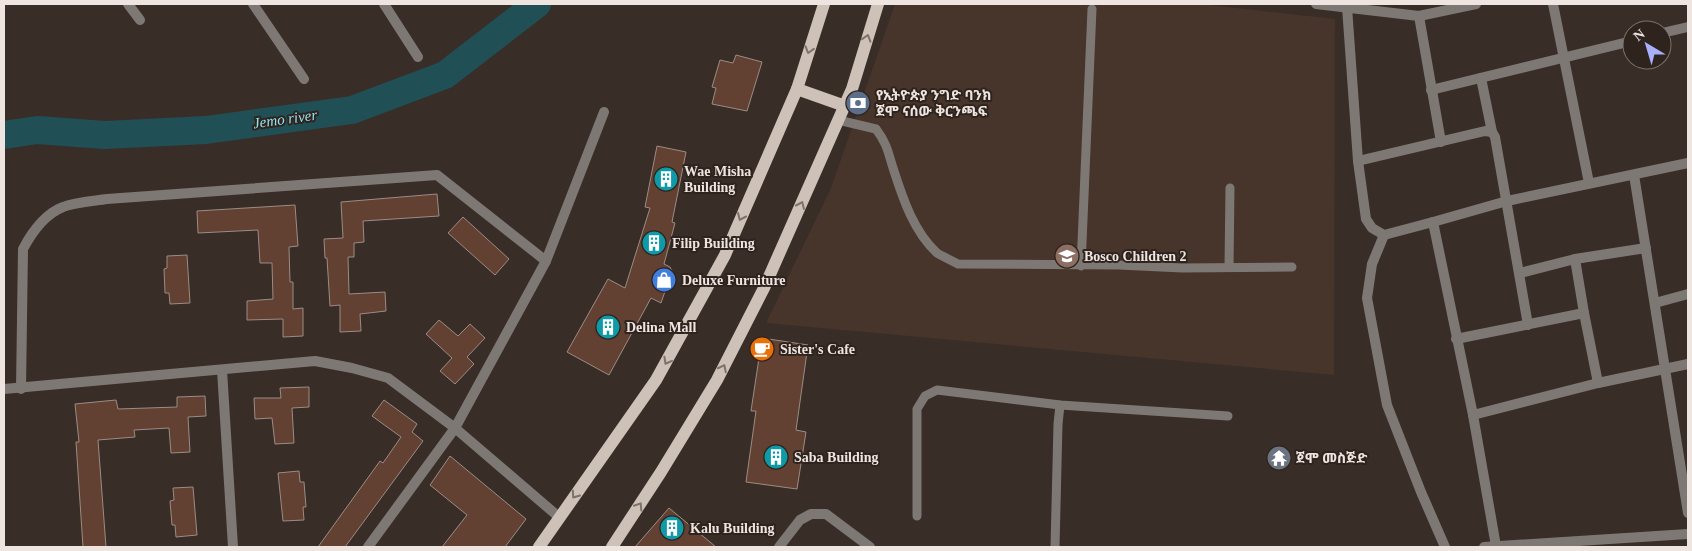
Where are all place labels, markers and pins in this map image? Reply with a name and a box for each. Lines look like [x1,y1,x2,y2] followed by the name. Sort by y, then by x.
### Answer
[876,88,991,119] place label: የኢትዮጵያ ንግድ ባንክ ጀሞ ናሰው ቅርንጫፍ
[845,90,871,116] bank icon: የኢትዮጵያ ንግድ ባንክ ጀሞ ናሰው ቅርንጫፍ
[684,164,751,195] place label: Wae Misha Building
[653,166,679,192] building icon: Wae Misha Building
[641,230,667,256] building icon: Filip Building
[672,236,755,251] place label: Filip Building
[1054,243,1080,269] school or university icon: Bosco Children 2
[1084,249,1186,264] place label: Bosco Children 2
[651,267,677,293] shop icon: Deluxe Furniture
[682,273,786,288] place label: Deluxe Furniture
[595,314,621,340] building icon: Delina Mall
[626,320,696,335] place label: Delina Mall
[749,336,775,362] cafe icon: Sister's Cafe
[780,342,855,357] place label: Sister's Cafe
[763,444,789,470] building icon: Saba Building
[1266,445,1292,471] temple icon: ጀሞ መስጅድ
[794,450,878,465] place label: Saba Building
[1296,451,1368,466] place label: ጀሞ መስጅድ
[659,515,685,541] building icon: Kalu Building
[690,521,774,536] place label: Kalu Building

